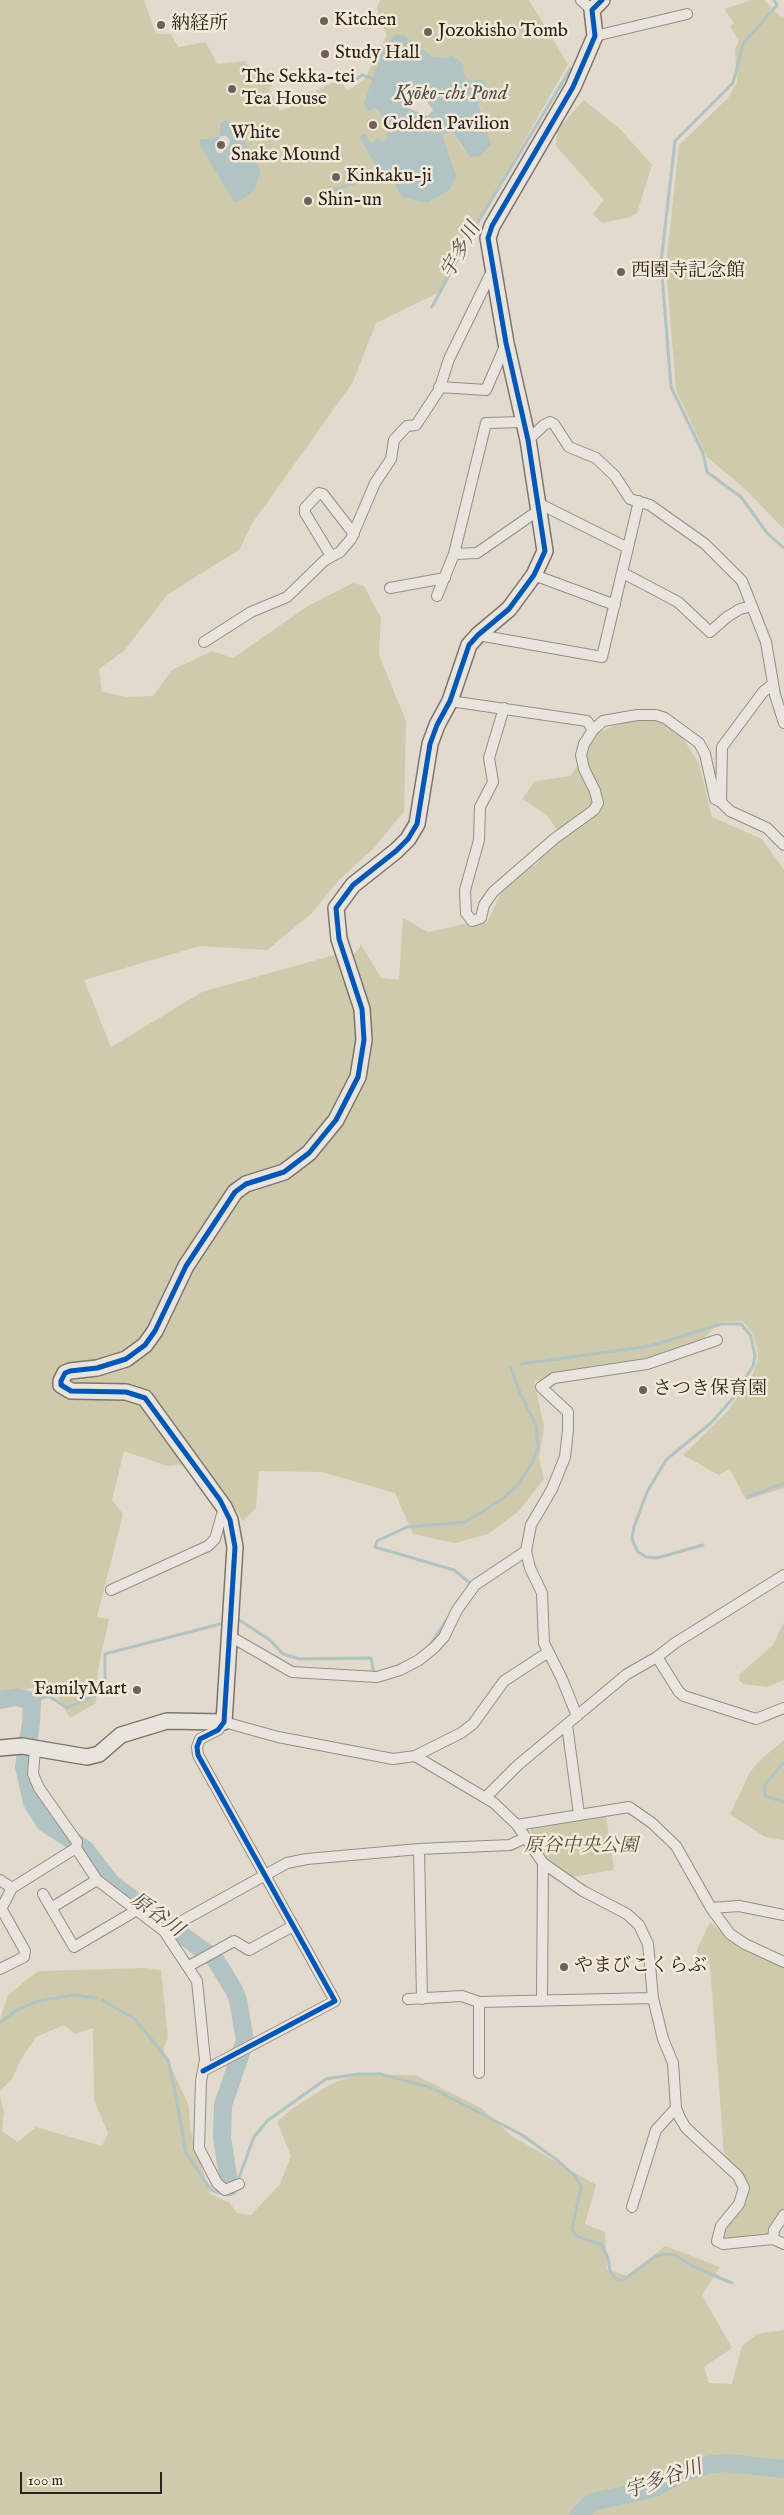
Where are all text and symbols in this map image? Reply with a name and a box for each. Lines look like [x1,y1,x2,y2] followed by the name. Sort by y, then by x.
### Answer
[334,10,396,32] place label: Kitchen
[171,14,228,36] place label: 納経所
[318,15,330,27] marker: Kitchen
[155,19,167,31] marker: 納経所
[438,21,568,43] place label: Jozokisho Tomb
[422,26,434,38] marker: Jozokisho Tomb
[335,43,420,65] place label: Study Hall
[319,48,331,60] marker: Study Hall
[242,67,355,111] place label: The Sekka-tei Tea House
[226,83,238,95] marker: The Sekka-tei Tea House
[395,83,507,107] water label: Kyōko-chi Pond
[383,114,509,136] place label: Golden Pavilion
[367,119,379,131] marker: Golden Pavilion
[231,123,340,167] place label: White Snake Mound
[215,139,227,151] marker: White Snake Mound
[346,166,432,188] place label: Kinkaku-ji
[330,171,342,183] marker: Kinkaku-ji
[318,190,382,212] place label: Shin-un
[302,195,314,207] marker: Shin-un
[437,219,487,283] water label: 宇多川
[631,261,745,283] place label: 西園寺記念館
[615,266,627,278] marker: 西園寺記念館
[653,1379,767,1401] place label: さつき保育園
[637,1384,649,1396] marker: さつき保育園
[34,1679,127,1701] place label: FamilyMart
[131,1684,143,1696] marker: FamilyMart
[524,1836,638,1858] park label: 原谷中央公園
[125,1889,187,1943] water label: 原谷川
[574,1956,707,1978] place label: やまびこくらぶ
[558,1961,570,1973] marker: やまびこくらぶ
[622,2457,706,2505] water label: 宇多谷川
[22,2462,165,2494] scale bar
[28,2471,63,2490] text: 100 m

